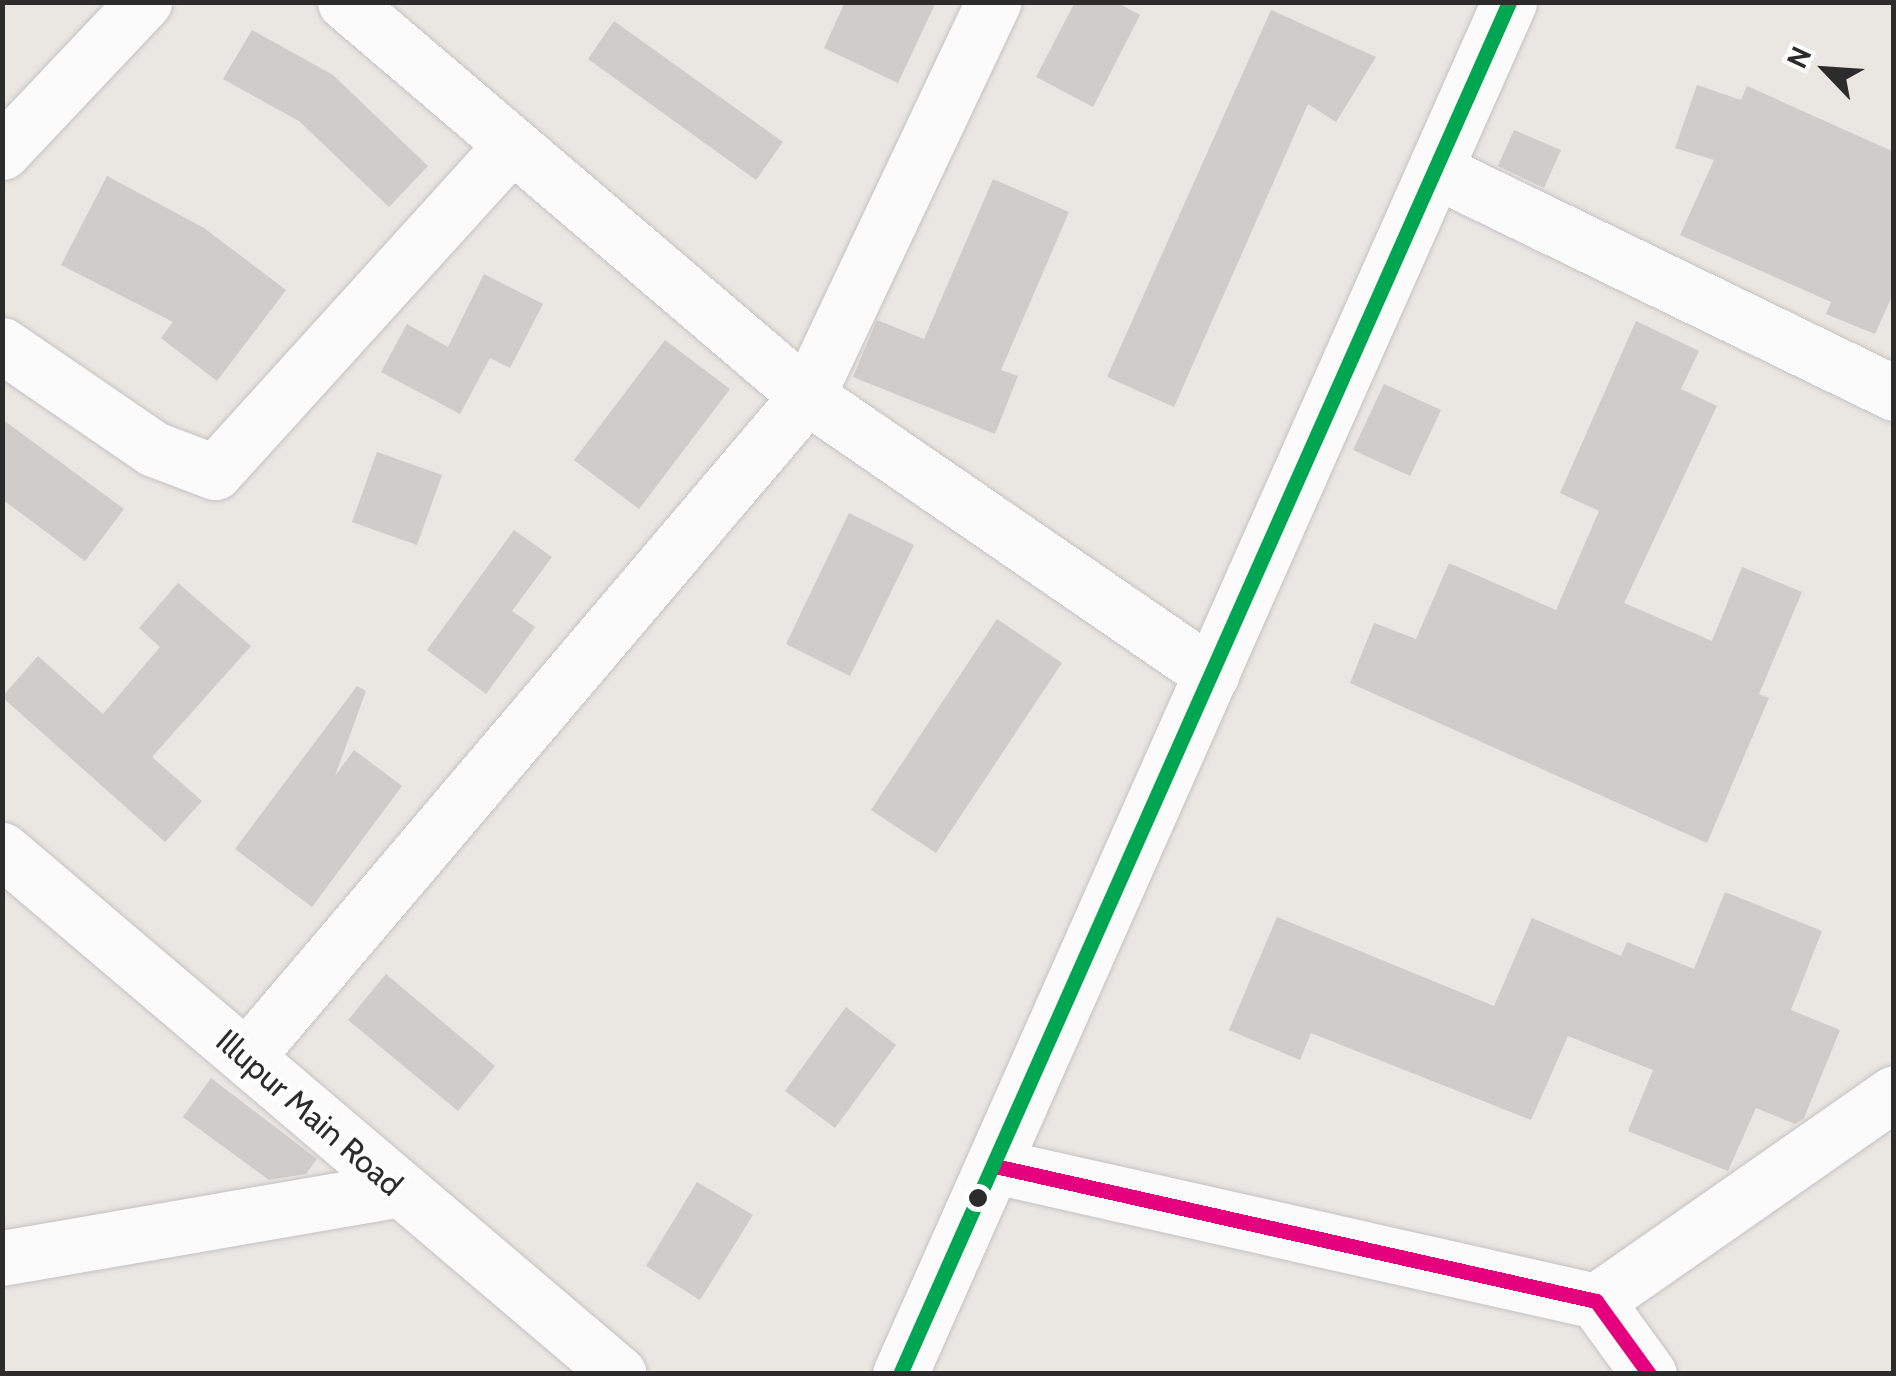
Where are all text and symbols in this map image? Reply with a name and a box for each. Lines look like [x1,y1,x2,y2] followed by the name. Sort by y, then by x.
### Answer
[1776,20,1876,120] north arrow
[1779,41,1818,73] text: N
[208,1022,410,1204] street label: Illupur Main Road
[968,1188,988,1208] unlabelled marker

